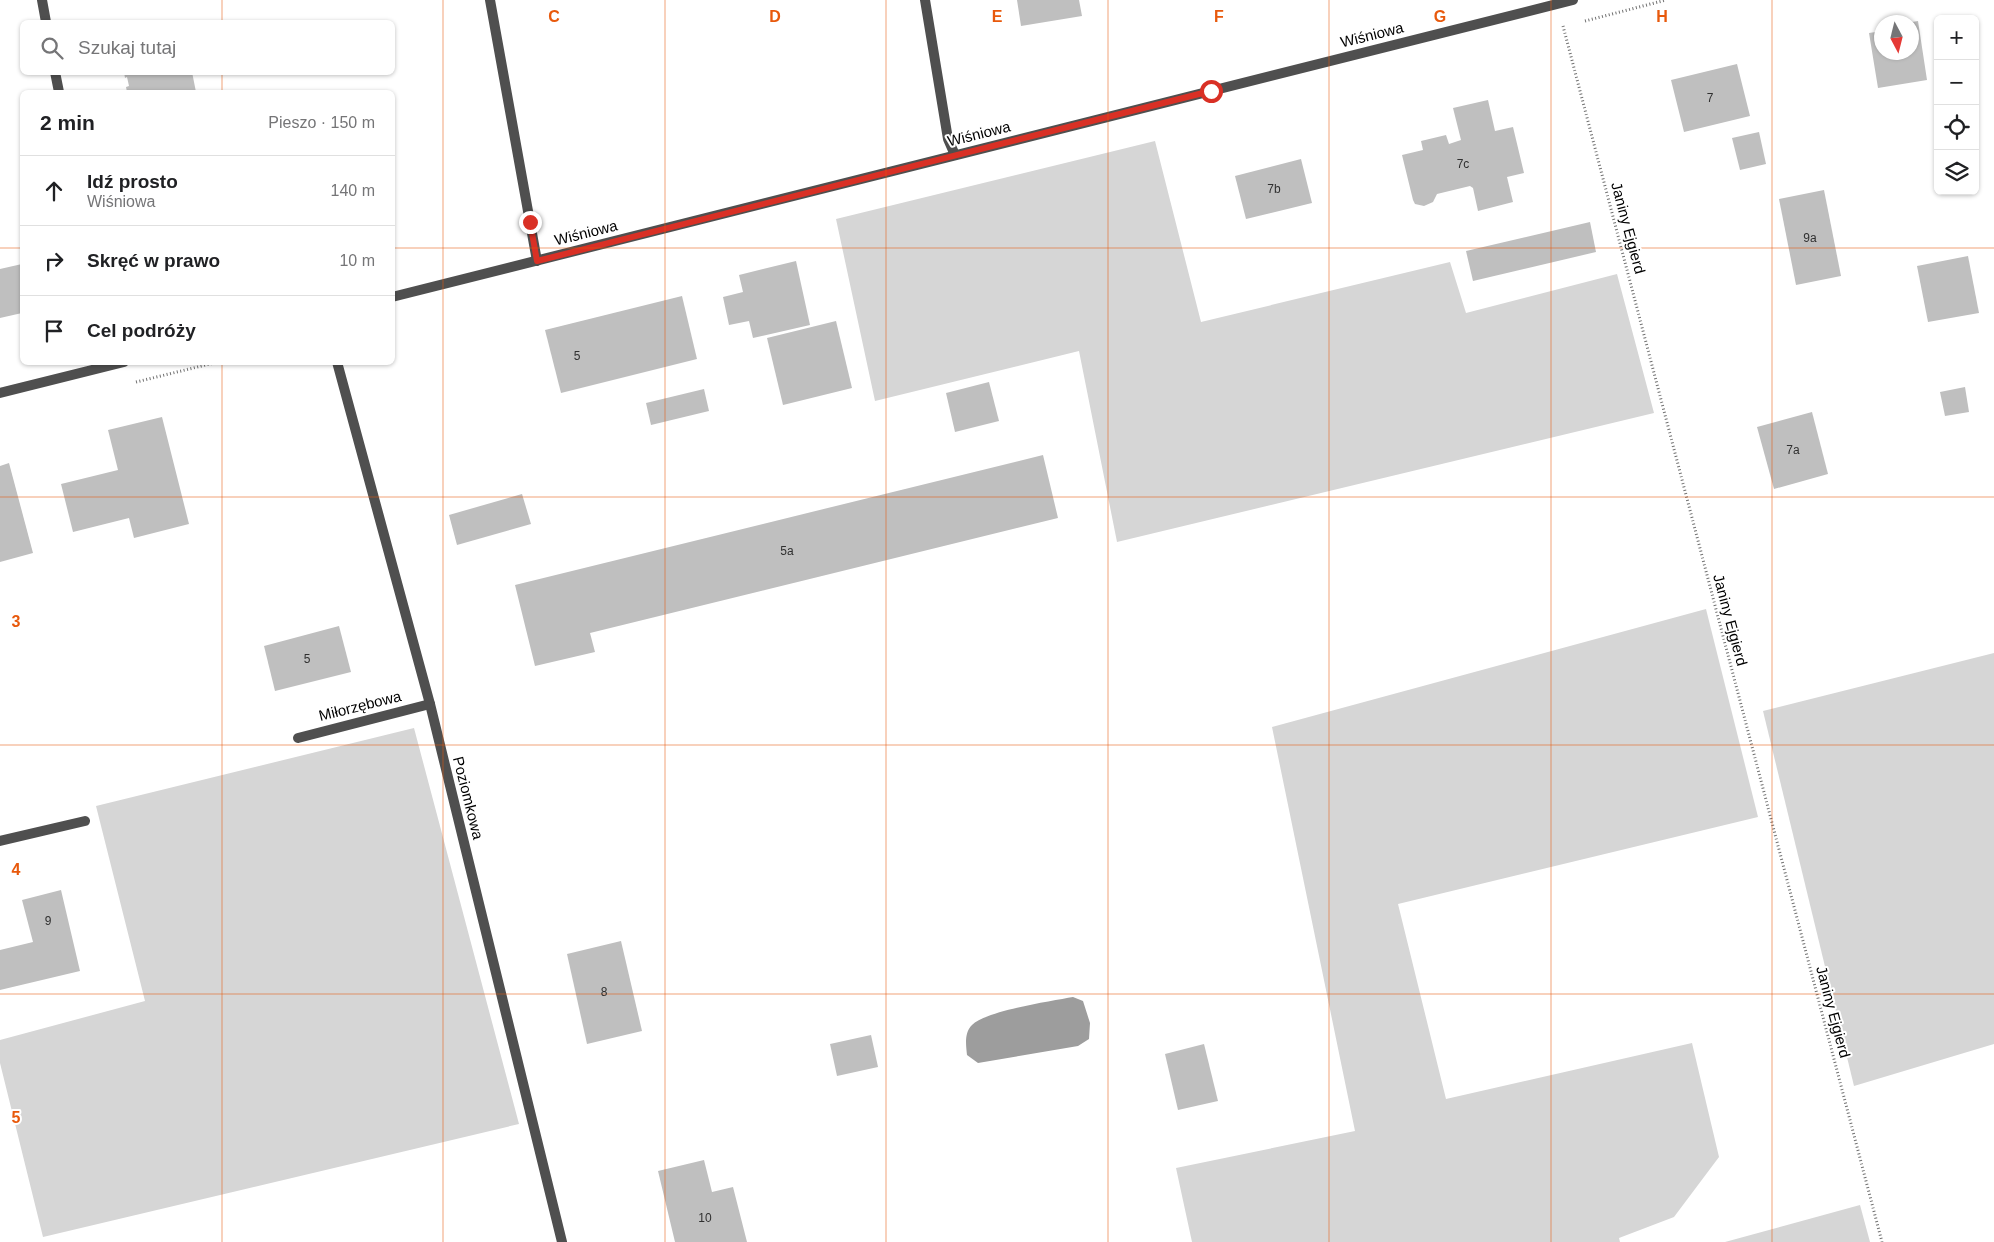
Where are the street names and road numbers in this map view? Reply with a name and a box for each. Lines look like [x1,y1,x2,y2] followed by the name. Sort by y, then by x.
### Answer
[1339,18,1406,51] street label: Wiśniowa
[946,117,1013,150] street label: Wiśniowa
[1608,180,1649,276] street label: Janiny Ejgierd
[553,216,620,249] street label: Wiśniowa
[1710,572,1751,668] street label: Janiny Ejgierd
[317,687,403,724] street label: Miłorzębowa
[450,755,487,842] street label: Poziomkowa
[1813,964,1854,1060] street label: Janiny Ejgierd

